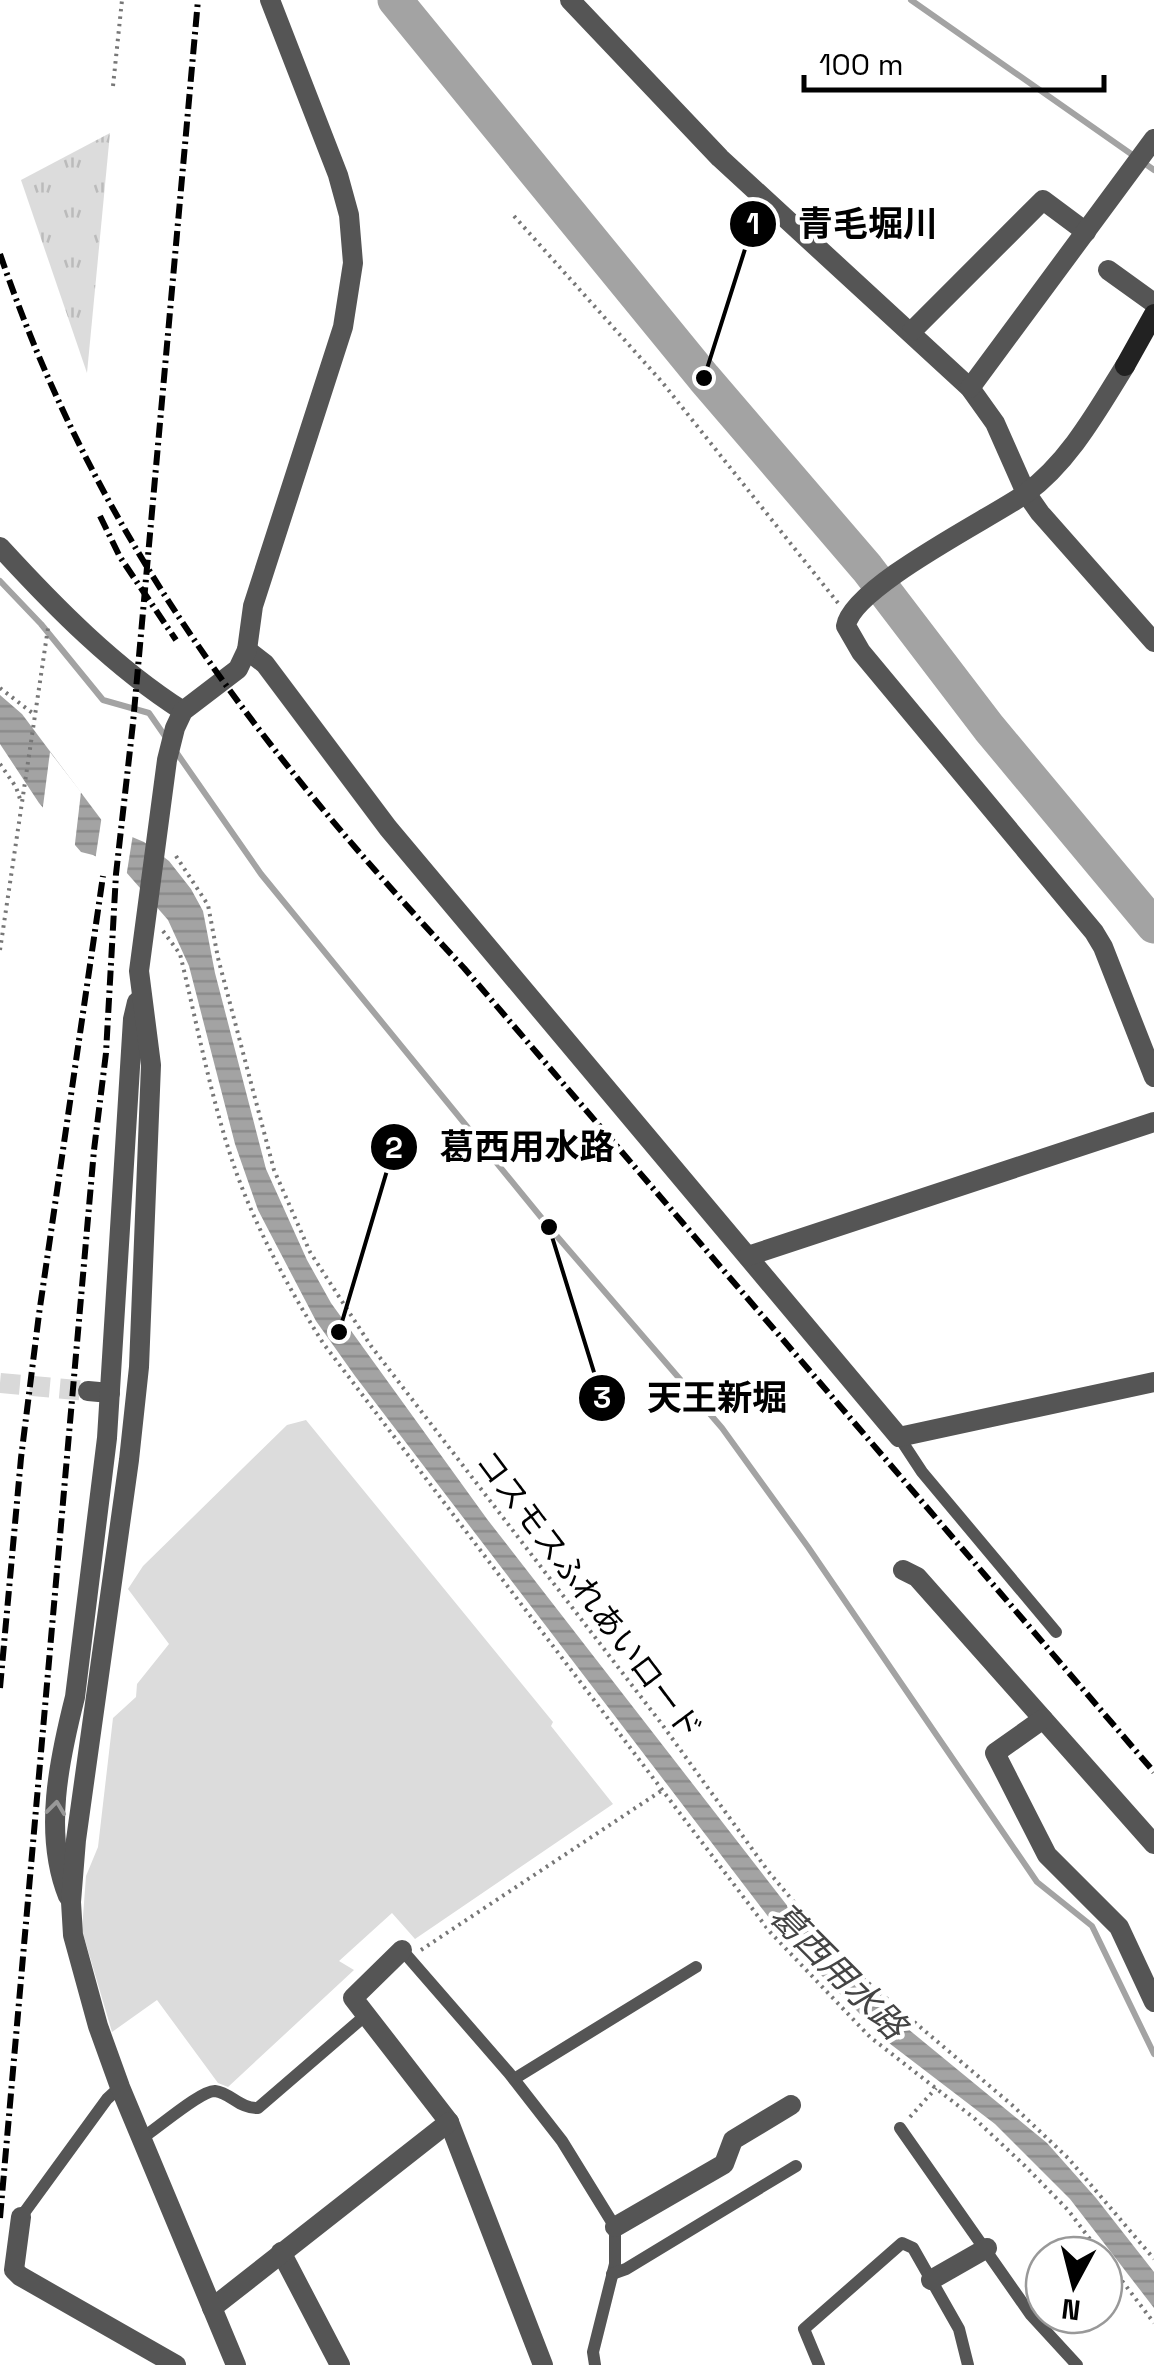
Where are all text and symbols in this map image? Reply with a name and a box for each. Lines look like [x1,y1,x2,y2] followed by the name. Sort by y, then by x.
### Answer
[804,30,1104,92] scale bar
[819,45,904,84] text: 100 m
[728,191,958,256] callout: 青毛堀川
[798,202,938,246] text: 青毛堀川
[746,204,760,243] text: 1
[369,1115,634,1180] callout: 葛西用水路
[439,1125,615,1169] text: 葛西用水路
[385,1128,403,1167] text: 2
[577,1365,807,1430] callout: 天王新堀
[647,1376,787,1420] text: 天王新堀
[593,1378,611,1417] text: 3
[467,1442,711,1748] street label: コスモスふれあいロード
[45,1799,66,1815] one-way arrow
[761,1894,918,2051] water label: 葛西用水路
[1024,2235,1124,2335] north arrow
[1059,2291,1082,2329] text: N

